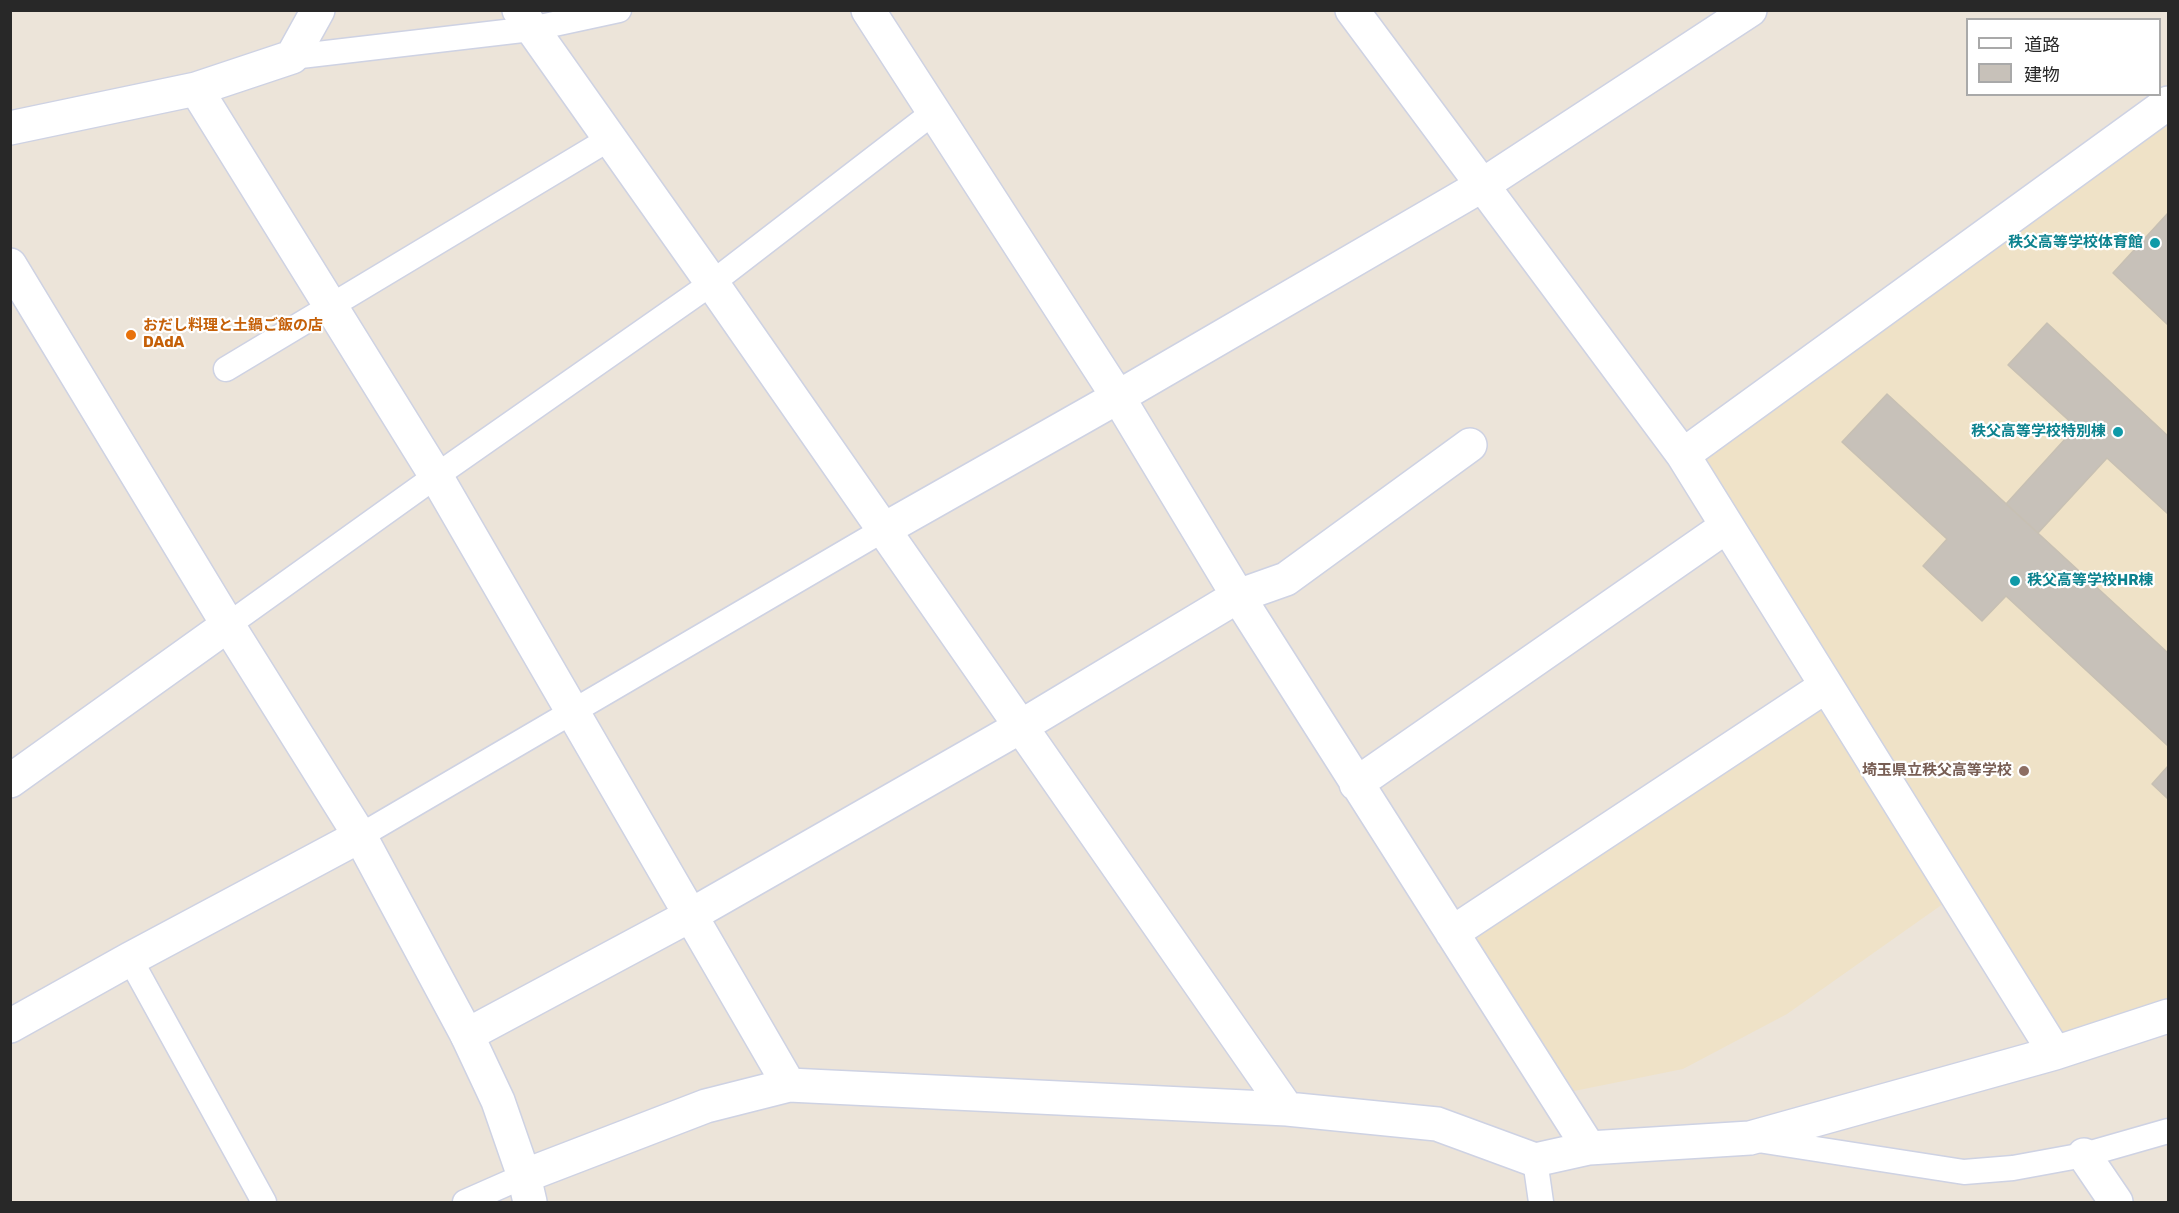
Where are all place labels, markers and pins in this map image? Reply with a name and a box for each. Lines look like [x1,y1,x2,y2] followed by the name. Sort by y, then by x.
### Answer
[2008,234,2143,252] place label: 秩父高等学校体育館
[2148,236,2162,250] marker: 秩父高等学校体育館
[143,317,323,352] place label: おだし料理と土鍋ご飯の店 DAdA
[124,328,138,342] marker: おだし料理と土鍋ご飯の店 DAdA
[1971,423,2106,441] place label: 秩父高等学校特別棟
[2111,425,2125,439] marker: 秩父高等学校特別棟
[2027,572,2154,590] place label: 秩父高等学校HR棟
[2008,574,2022,588] marker: 秩父高等学校HR棟
[1862,762,2012,780] place label: 埼玉県立秩父高等学校
[2017,764,2031,778] marker: 埼玉県立秩父高等学校

